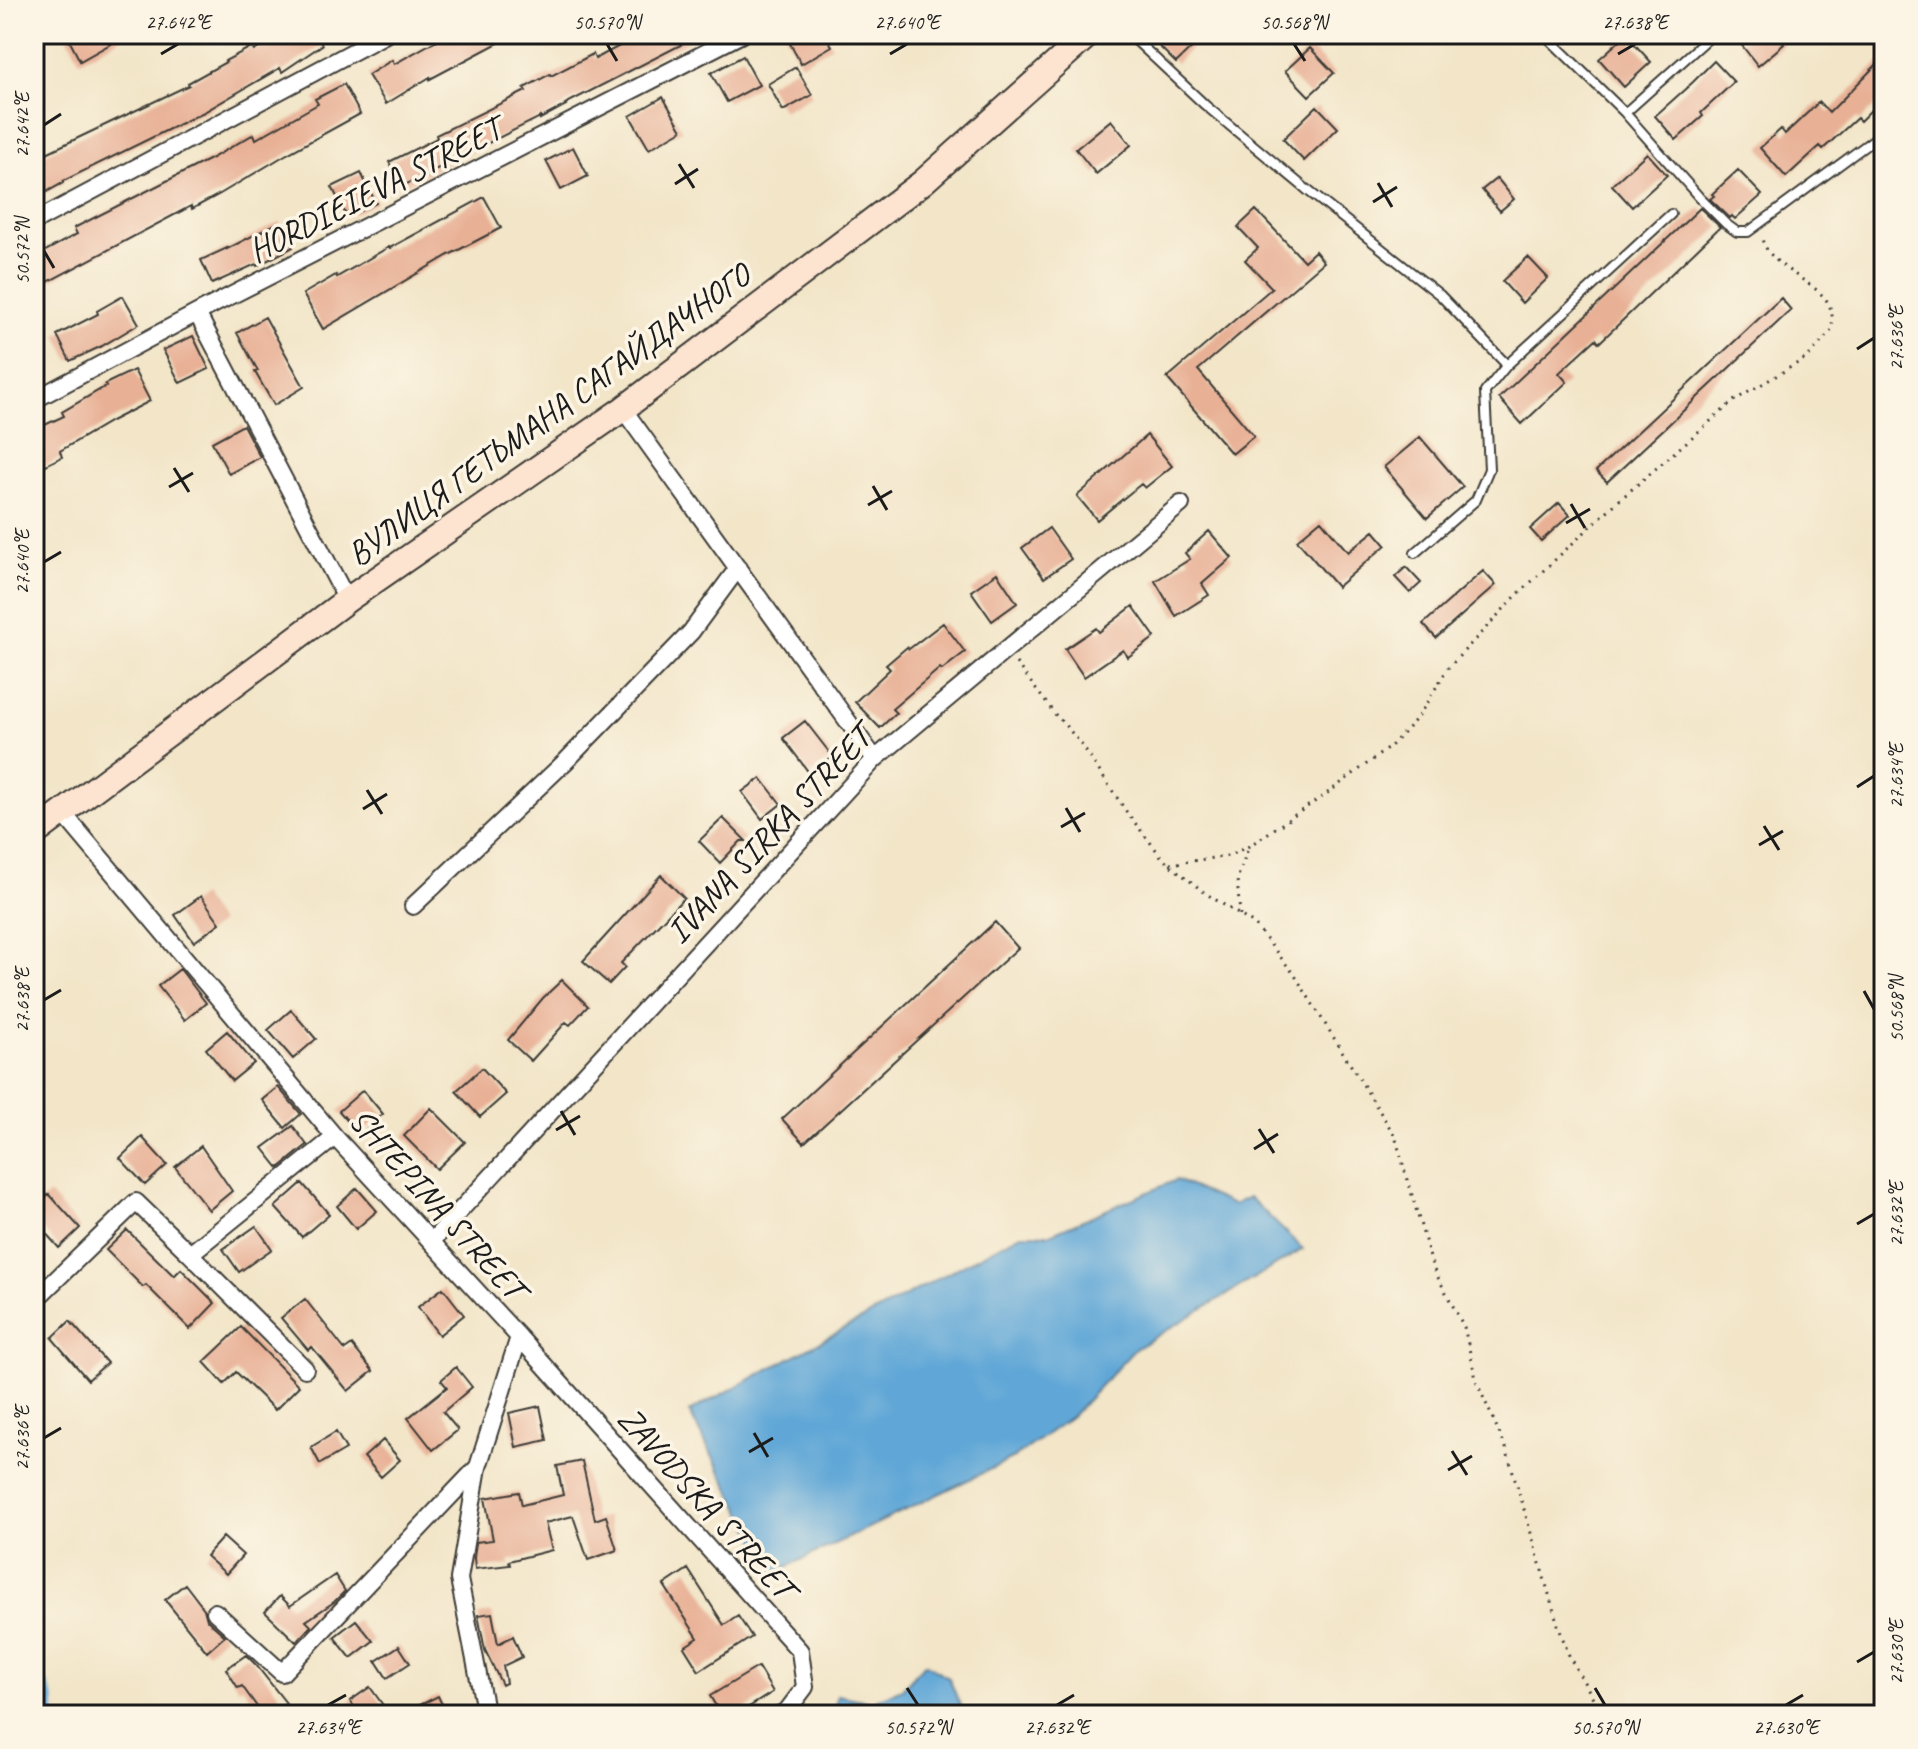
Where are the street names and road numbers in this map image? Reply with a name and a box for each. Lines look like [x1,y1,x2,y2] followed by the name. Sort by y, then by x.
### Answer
[241,103,515,272] street label: HORDIEIEVA STREET
[338,252,761,575] street label: ВУЛИЦЯ ГЕТЬМАНА САГАЙДАЧНОГО
[657,710,886,952] street label: IVANA SIRKA STREET
[340,1099,541,1314] street label: SHTEPINA STREET
[609,1397,810,1614] street label: ZAVODSKA STREET

